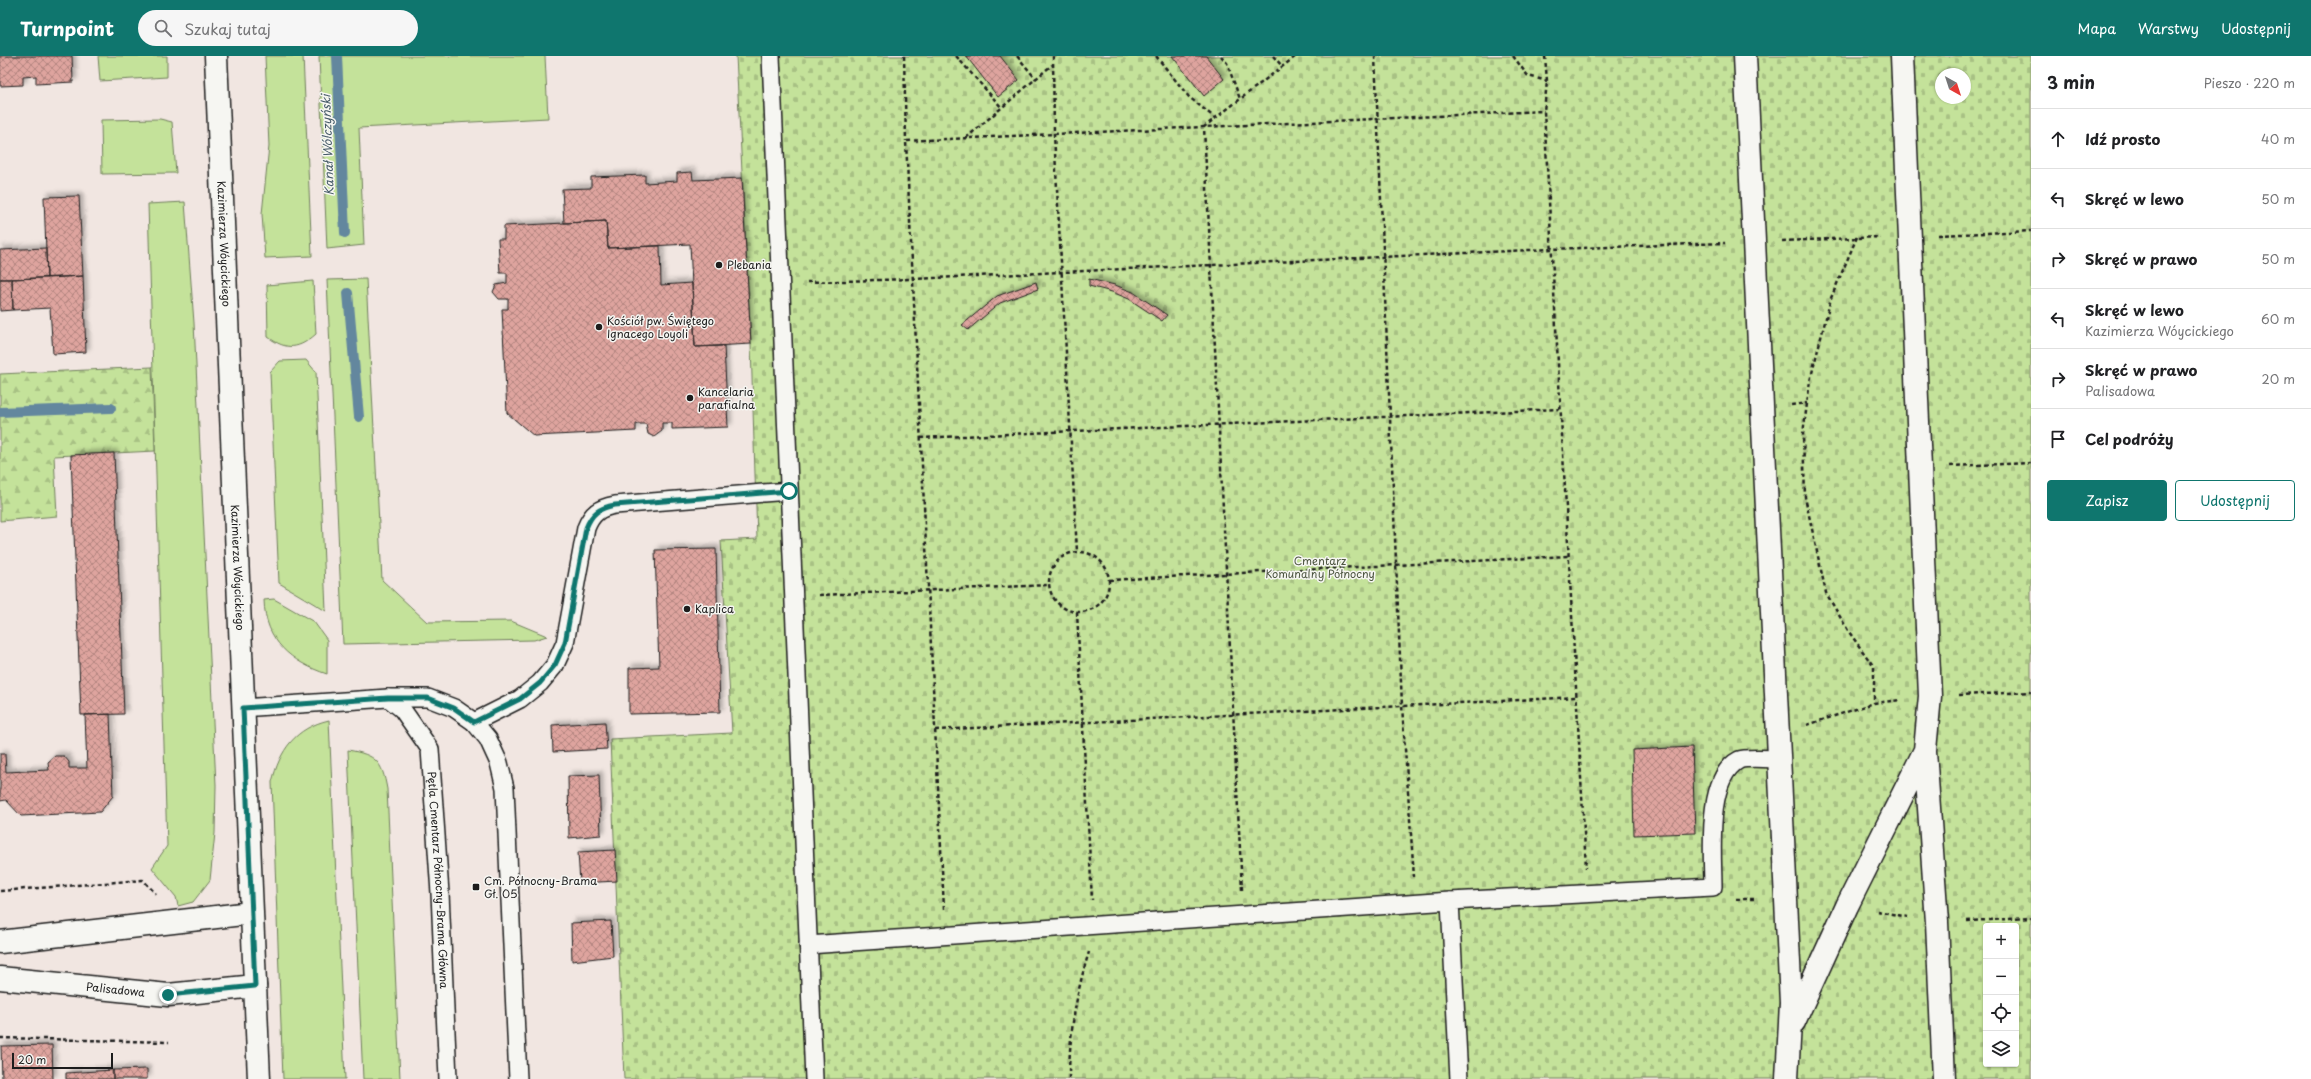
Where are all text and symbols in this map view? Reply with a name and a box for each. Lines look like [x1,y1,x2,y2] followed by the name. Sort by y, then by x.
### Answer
[138,10,418,46] search box
[20,14,114,42] text: Turnpoint
[152,17,174,39] icon: search
[184,17,271,40] text: Szukaj tutaj
[2078,18,2116,39] text: Mapa
[2138,18,2199,39] text: Warstwy
[2221,18,2291,39] text: Udostępnij
[1935,68,1971,104] north arrow
[2047,69,2095,95] text: 3 min
[2204,73,2295,92] text: Pieszo · 220 m
[316,93,338,196] water label: Kanał Wólczyński
[2085,127,2160,150] text: Idź prosto
[2047,128,2069,150] icon: ahead
[2261,129,2295,148] text: 40 m
[213,180,236,307] street label: Kazimierza Wóycickiego
[2085,187,2184,210] text: Skręć w lewo
[2047,188,2069,210] icon: left
[2261,189,2295,208] text: 50 m
[2085,247,2198,270] text: Skręć w prawo
[2047,248,2069,270] icon: right
[2261,249,2295,268] text: 50 m
[727,256,772,273] place label: Plebania
[714,260,724,270] marker: Plebania
[2085,298,2184,321] text: Skręć w lewo
[2047,308,2069,330] icon: left
[2261,309,2295,328] text: 60 m
[607,312,714,342] place label: Kościół pw. Świętego Ignacego Loyoli
[2085,321,2234,340] text: Kazimierza Wóycickiego
[594,322,604,332] marker: Kościół pw. Świętego Ignacego Loyoli
[2085,358,2198,381] text: Skręć w prawo
[2047,368,2069,390] icon: right
[2261,369,2295,388] text: 20 m
[2085,381,2155,400] text: Palisadowa
[698,383,755,413] place label: Kancelaria parafialna
[685,393,695,403] marker: Kancelaria parafialna
[2085,427,2173,450] text: Cel podróży
[2047,428,2069,450] icon: arrive
[2047,480,2167,521] button: Zapisz
[2175,480,2295,521] button: Udostępnij
[780,482,798,500] route start
[227,504,249,631] street label: Kazimierza Wóycickiego
[1265,552,1375,582] park label: Cmentarz Komunalny Północny
[695,600,734,617] place label: Kaplica
[682,604,692,614] marker: Kaplica
[424,771,453,989] street label: Pętla Cmentarz Północny-Brama Główna
[484,872,597,902] place label: Cm. Północny-Brama Gł. 05
[471,882,481,892] marker: Cm. Północny-Brama Gł. 05
[1983,923,2019,1067] map controls
[1983,923,2019,959] button: +
[1983,959,2019,995] button: −
[85,978,146,1001] street label: Palisadowa
[159,986,177,1004] route end
[1983,995,2019,1031] button: locate
[1983,1031,2019,1067] button: layers
[12,1051,113,1070] scale bar
[18,1051,46,1068] text: 20 m

